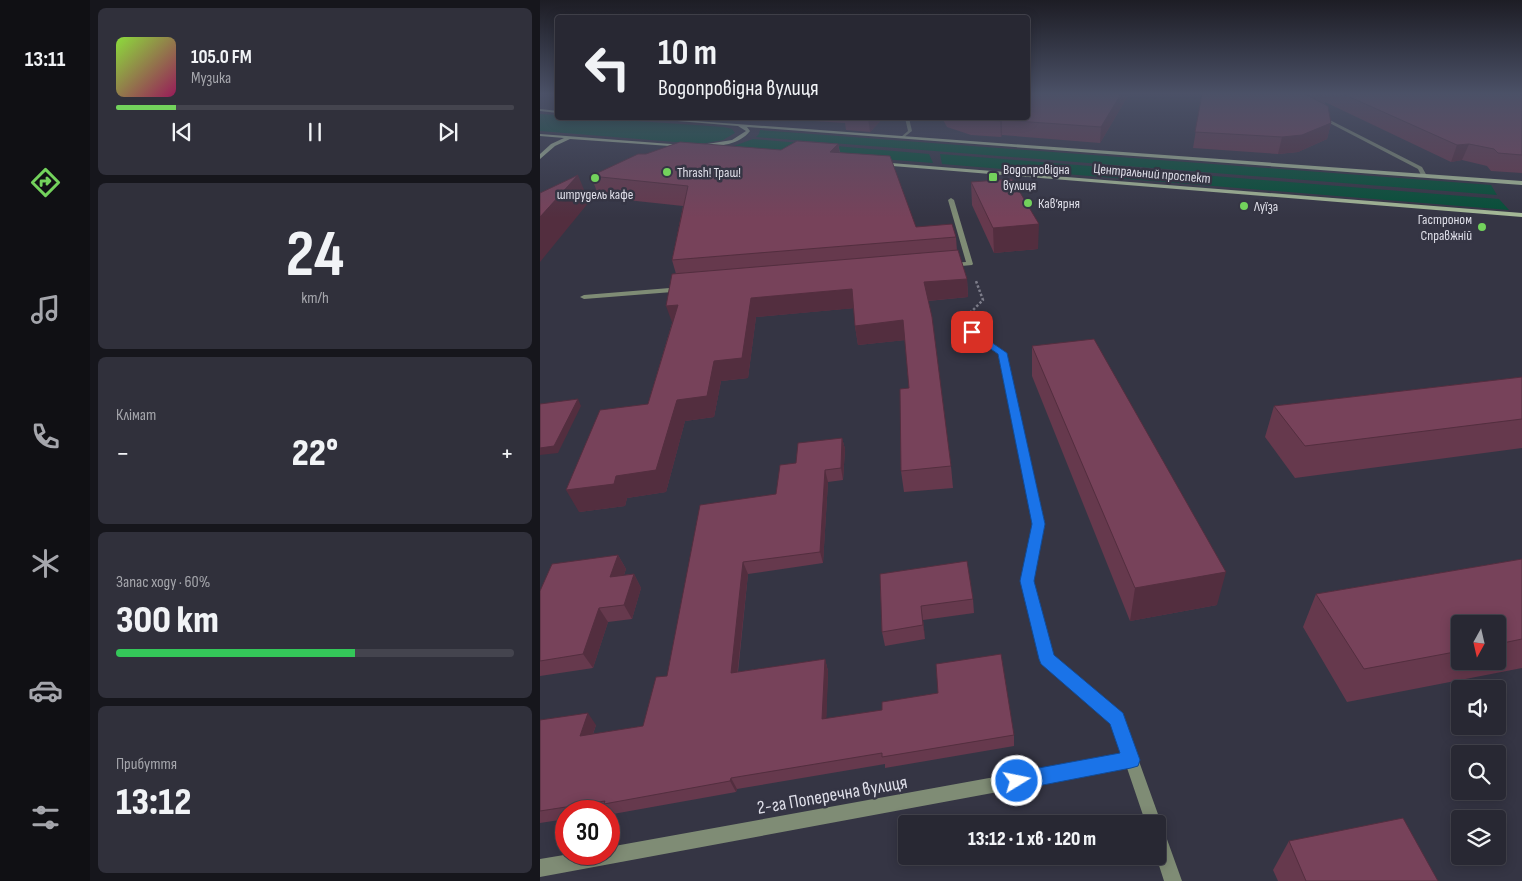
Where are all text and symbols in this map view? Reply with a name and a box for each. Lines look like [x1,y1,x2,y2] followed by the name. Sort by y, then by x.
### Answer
[658,32,717,75] text: 10 m
[575,35,640,100] icon: left
[25,46,65,73] text: 13:11
[191,46,252,69] text: 105.0 FM
[191,69,231,88] text: Музика
[658,75,819,102] text: Водопровідна вулиця
[168,118,196,146] icon: previous
[301,118,329,146] icon: pause
[434,118,462,146] icon: next
[1093,160,1211,187] street label: Центральний проспект
[1003,161,1070,194] place label: Водопровідна вулиця
[677,164,741,181] place label: Thrash! Траш!
[28,165,63,200] icon: directions
[661,166,673,178] marker: Thrash! Траш!
[987,171,999,183] marker: Водопровідна вулиця
[589,172,601,184] marker: штрудель кафе
[557,186,633,203] place label: штрудель кафе
[1038,195,1080,212] place label: Кав’ярня
[1022,197,1034,209] marker: Кав’ярня
[1253,198,1278,215] place label: Луїза
[1238,200,1250,212] marker: Луїза
[1418,211,1472,244] place label: Гастроном Справжній
[286,217,344,295] text: 24
[1476,221,1488,233] marker: Гастроном Справжній
[301,289,329,308] text: km/h
[28,292,63,327] icon: music
[951,311,993,353] pin
[958,318,986,346] icon: arrive
[116,406,156,425] text: Клімат
[28,419,63,454] icon: phone
[292,431,338,476] text: 22°
[116,437,130,470] text: −
[500,437,514,470] text: +
[28,546,63,581] icon: climate
[116,573,210,592] text: Запас ходу · 60%
[116,598,219,643] text: 300 km
[1451,615,1506,670] north arrow
[1451,615,1506,865] map controls
[28,673,63,708] icon: car
[1451,680,1506,735] button: sound
[1451,745,1506,800] button: search
[990,754,1042,806] position arrow
[116,755,177,774] text: Прибуття
[755,771,909,820] street label: 2-га Поперечна вулиця
[116,780,191,825] text: 13:12
[28,800,63,835] icon: filters
[555,800,620,865] speed limit sign: 30
[1451,810,1506,865] button: layers
[968,828,1096,851] text: 13:12 · 1 хв · 120 m

